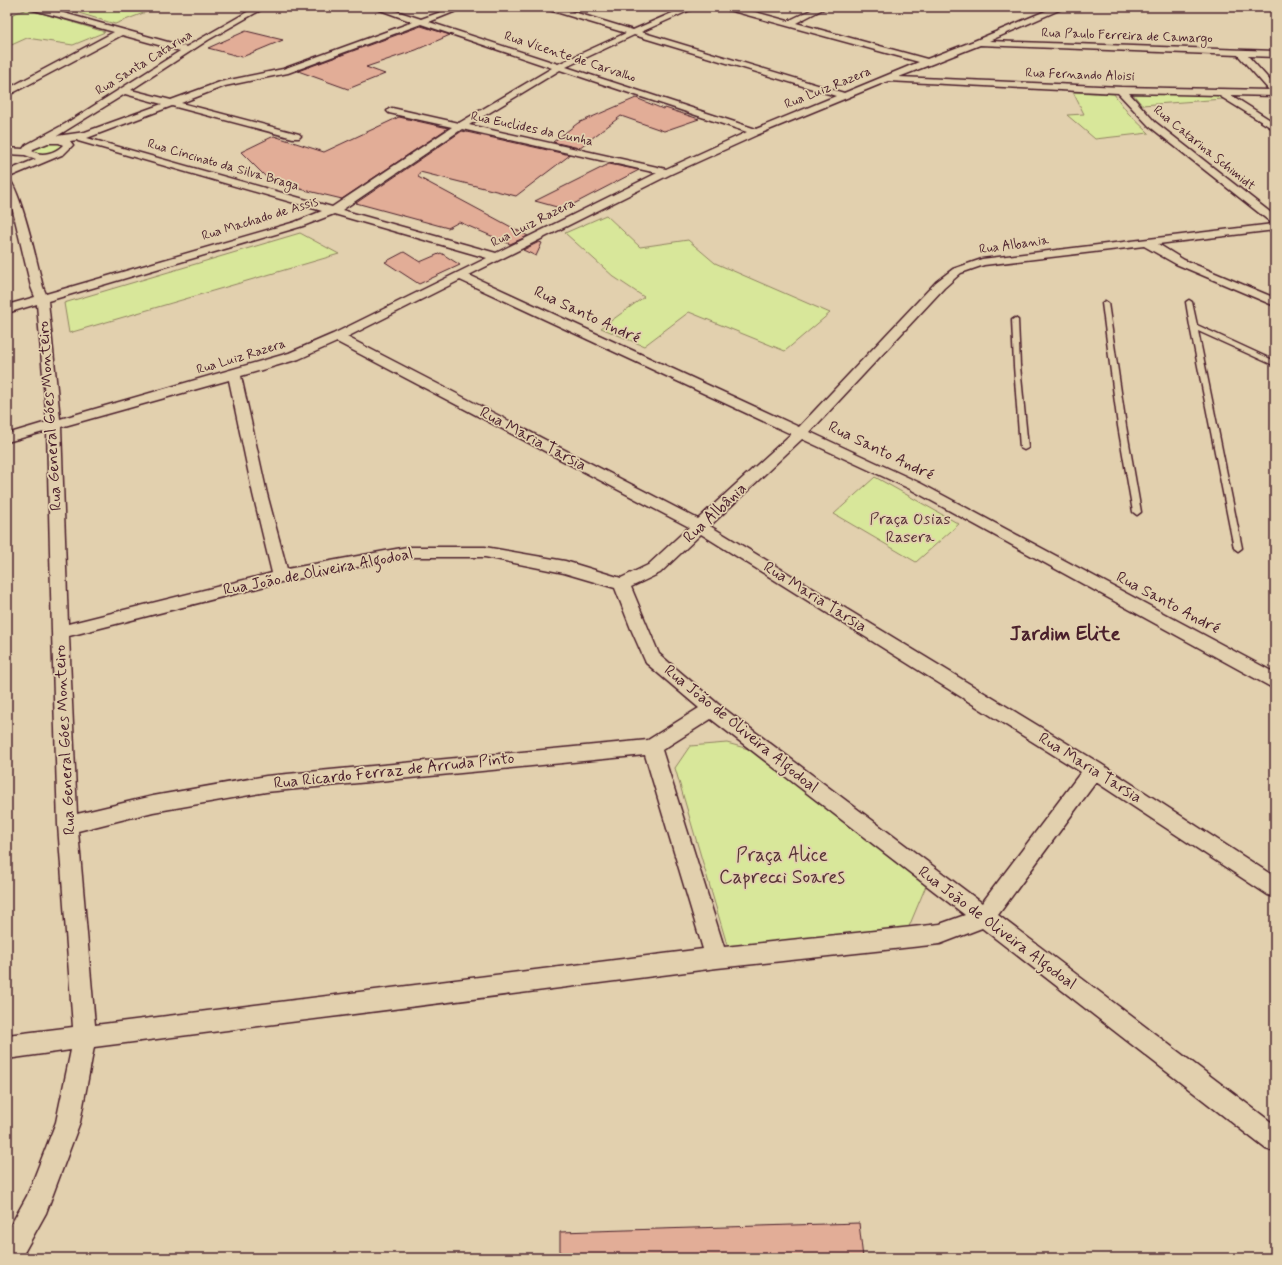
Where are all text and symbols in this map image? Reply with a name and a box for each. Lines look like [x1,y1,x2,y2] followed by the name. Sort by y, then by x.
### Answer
[1041,25,1213,48] street label: Rua Paulo Ferreira de Camargo
[92,26,196,100] street label: Rua Santa Catarina
[502,28,639,86] street label: Rua Vicente de Carvalho
[782,63,874,113] street label: Rua Luiz Razera
[1025,65,1135,85] street label: Rua Fernando Aloisi
[1150,102,1258,194] street label: Rua Catarina Schimidt
[469,108,595,150] street label: Rua Euclides da Cunha
[145,135,301,196] street label: Rua Cincinato da Silva Braga
[200,193,320,245] street label: Rua Machado de Assis
[488,194,578,252] street label: Rua Luiz Razera
[978,232,1050,258] street label: Rua Albania
[530,281,644,349] street label: Rua Santo André
[33,320,67,512] street label: Rua General Góes Monteiro
[194,335,288,379] street label: Rua Luiz Razera
[476,402,590,476] street label: Rua Maria Tarsia
[825,416,937,486] street label: Rua Santo André
[679,478,751,548] street label: Rua Albânia
[869,509,951,548] park label: Praça Osias Rasera
[221,543,415,602] street label: Rua João de Oliveira Algodoal
[759,557,871,637] street label: Rua Maria Tarsia
[1112,567,1224,639] street label: Rua Santo André
[1010,621,1120,648] district label: Jardim Elite
[50,644,80,836] street label: Rua General Góes Monteiro
[659,660,823,799] street label: Rua João de Oliveira Algodoal
[1034,728,1146,808] street label: Rua Maria Tarsia
[273,748,516,794] street label: Rua Ricardo Ferraz de Arruda Pinto
[719,843,845,890] park label: Praça Alice Caprecci Soares
[913,862,1080,995] street label: Rua João de Oliveira Algodoal

